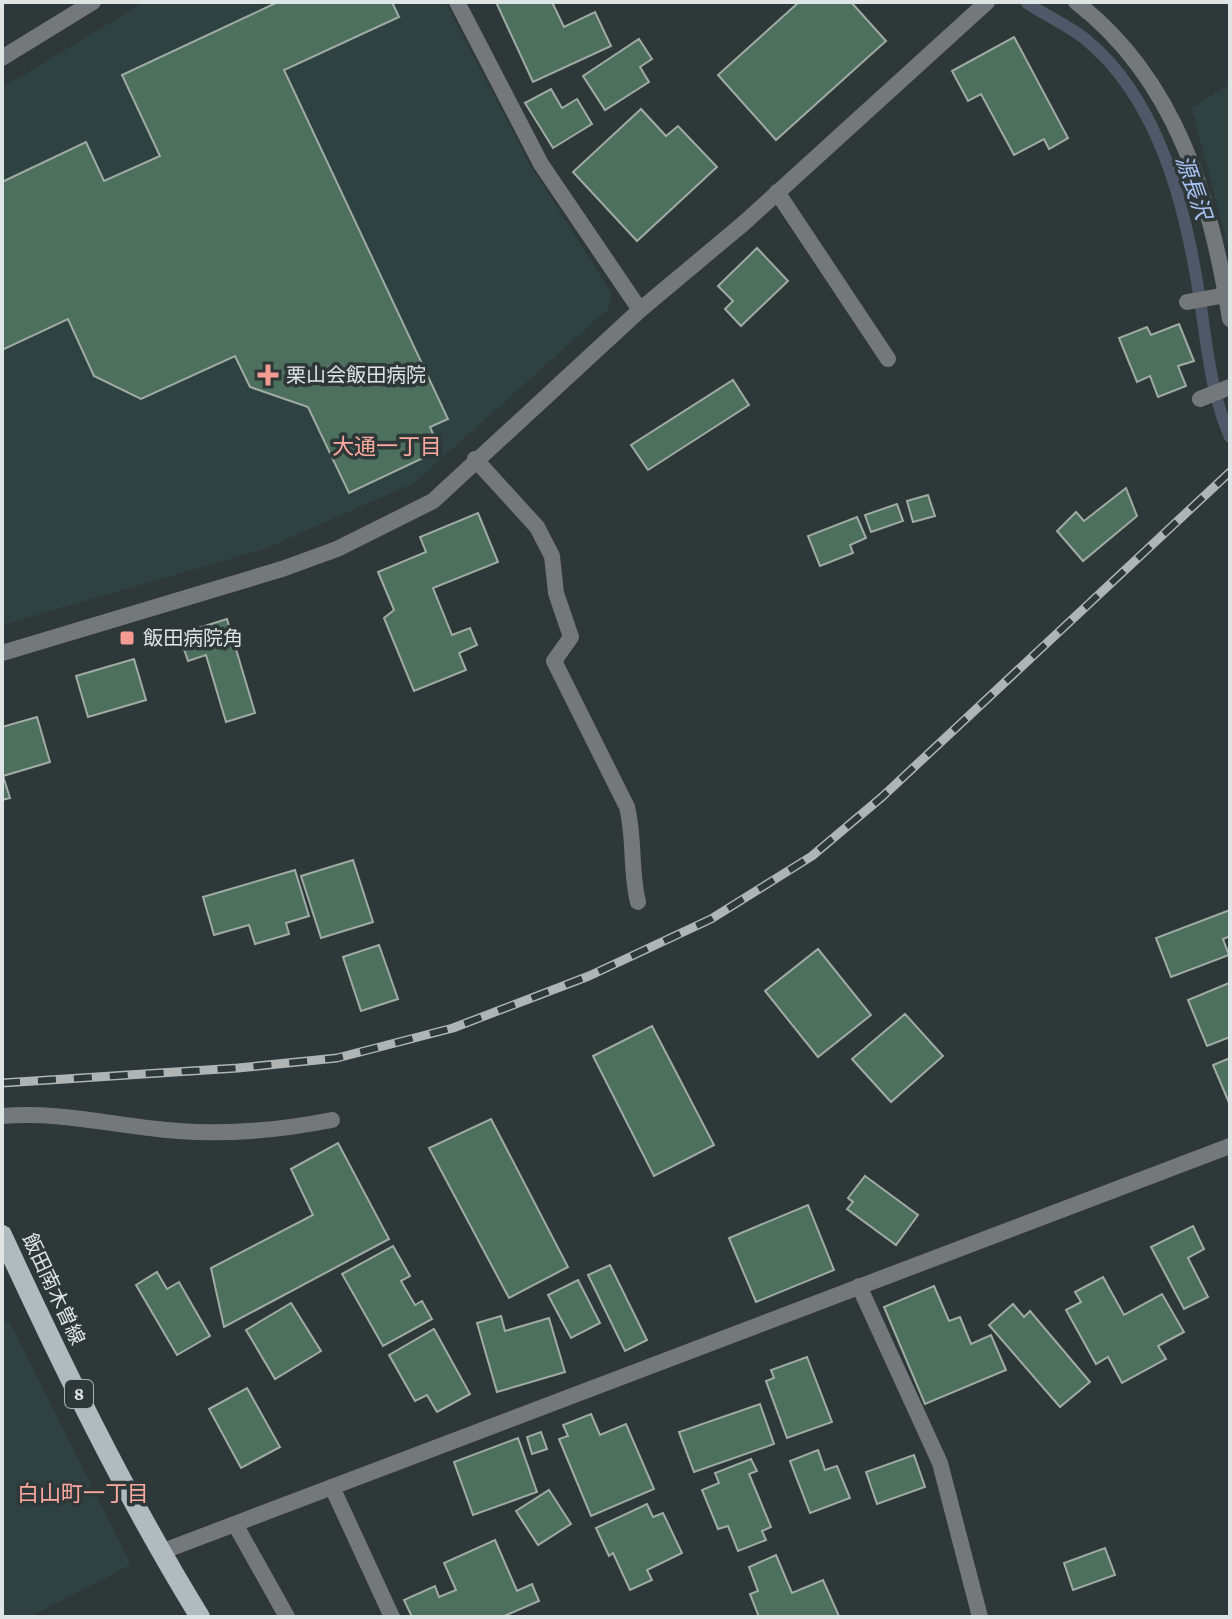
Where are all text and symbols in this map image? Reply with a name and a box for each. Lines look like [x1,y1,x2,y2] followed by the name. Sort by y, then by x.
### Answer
[1171,152,1217,225] water label: 源長沢
[257,364,279,386] marker: 栗山会飯田病院
[286,364,426,386] place label: 栗山会飯田病院
[332,434,442,459] district label: 大通一丁目
[143,627,243,649] place label: 飯田病院角
[118,629,136,647] marker: 飯田病院角
[19,1230,89,1348] street label: 飯田南木曽線
[65,1380,93,1408] road number: 8
[17,1481,149,1506] district label: 白山町一丁目

